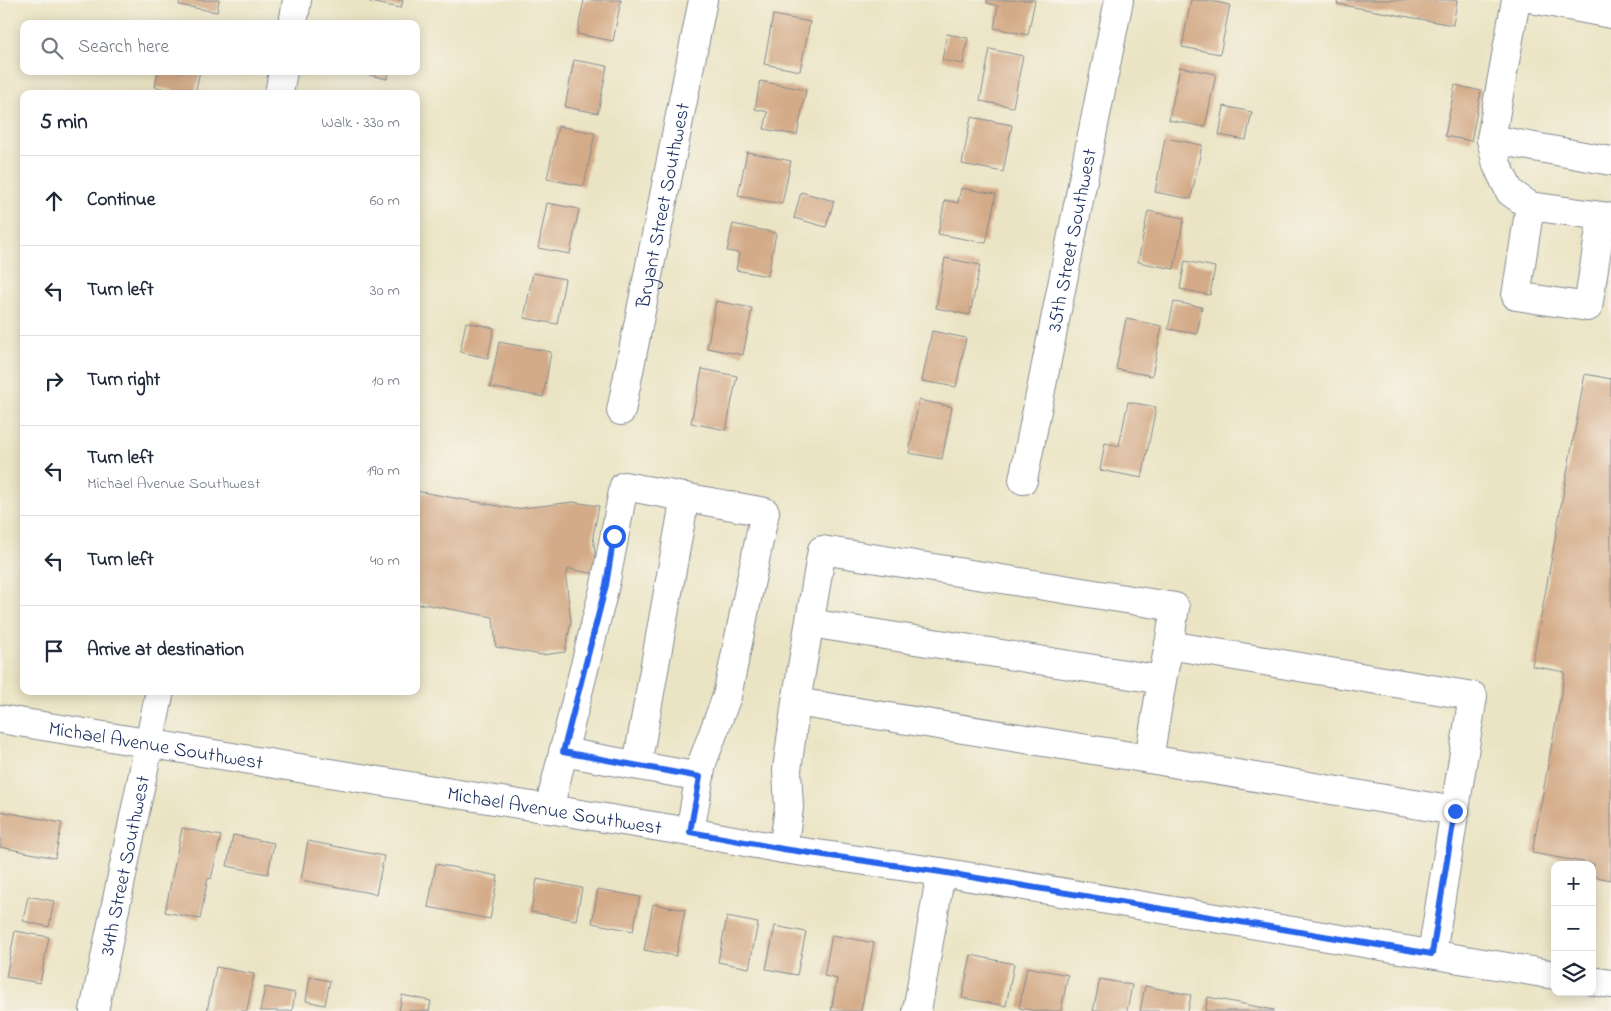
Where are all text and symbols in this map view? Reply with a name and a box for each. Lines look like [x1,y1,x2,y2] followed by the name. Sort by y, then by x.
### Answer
[20,20,420,75] search box
[38,34,66,62] icon: search
[78,34,169,61] text: Search here
[630,100,699,312] street label: Bryant Street Southwest
[40,108,88,138] text: 5 min
[321,111,400,135] text: Walk · 330 m
[1041,146,1106,334] street label: 35th Street Southwest
[40,187,68,215] icon: ahead
[87,187,155,214] text: Continue
[370,189,400,213] text: 60 m
[40,277,68,305] icon: left
[87,277,154,304] text: Turn left
[370,279,400,303] text: 30 m
[40,367,68,395] icon: right
[87,367,160,394] text: Turn right
[372,369,400,393] text: 10 m
[87,445,154,472] text: Turn left
[40,457,68,485] icon: left
[367,459,400,483] text: 190 m
[87,472,261,496] text: Michael Avenue Southwest
[603,525,626,548] route start
[40,547,68,575] icon: left
[87,547,154,574] text: Turn left
[370,549,400,573] text: 40 m
[40,637,68,665] icon: arrive
[87,637,244,664] text: Arrive at destination
[46,715,265,779] street label: Michael Avenue Southwest
[94,773,159,958] street label: 34th Street Southwest
[445,780,664,844] street label: Michael Avenue Southwest
[1444,800,1467,823] route end
[1551,861,1596,996] map controls
[1551,861,1596,906] button: +
[1551,906,1596,951] button: −
[1551,951,1596,996] button: layers

